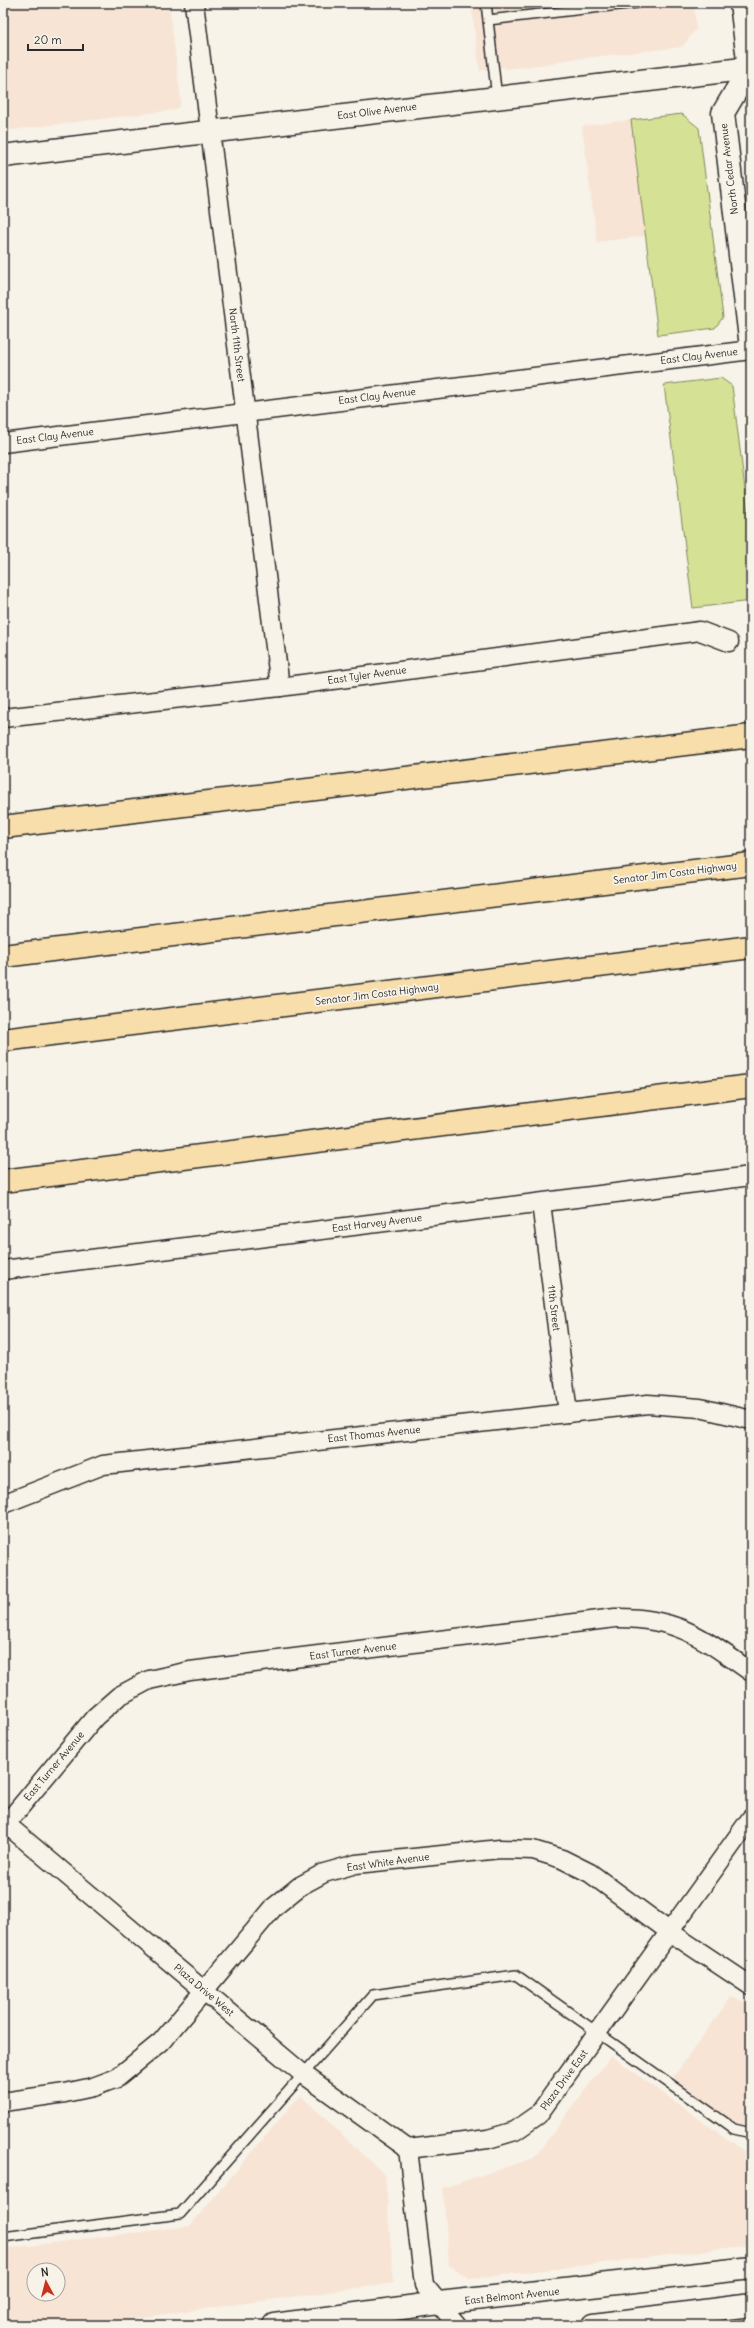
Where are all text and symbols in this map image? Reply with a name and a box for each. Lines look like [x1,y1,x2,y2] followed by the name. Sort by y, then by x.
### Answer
[28,26,83,52] scale bar
[34,32,62,47] text: 20 m
[336,100,418,122] street label: East Olive Avenue
[717,123,741,215] street label: North Cedar Avenue
[226,307,248,383] street label: North 11th Street
[660,345,738,367] street label: East Clay Avenue
[338,385,416,407] street label: East Clay Avenue
[16,425,94,447] street label: East Clay Avenue
[327,663,407,687] street label: East Tyler Avenue
[612,859,738,887] street label: Senator Jim Costa Highway
[314,980,440,1008] street label: Senator Jim Costa Highway
[331,1211,423,1235] street label: East Harvey Avenue
[545,1284,563,1332] street label: 11th Street
[327,1423,421,1445] street label: East Thomas Avenue
[309,1639,397,1663] street label: East Turner Avenue
[21,1728,87,1804] street label: East Turner Avenue
[346,1850,430,1874] street label: East White Avenue
[171,1961,237,2019] street label: Plaza Drive West
[538,2046,591,2113] street label: Plaza Drive East
[26,2262,66,2302] north arrow
[40,2265,49,2279] text: N
[464,2285,560,2307] street label: East Belmont Avenue

